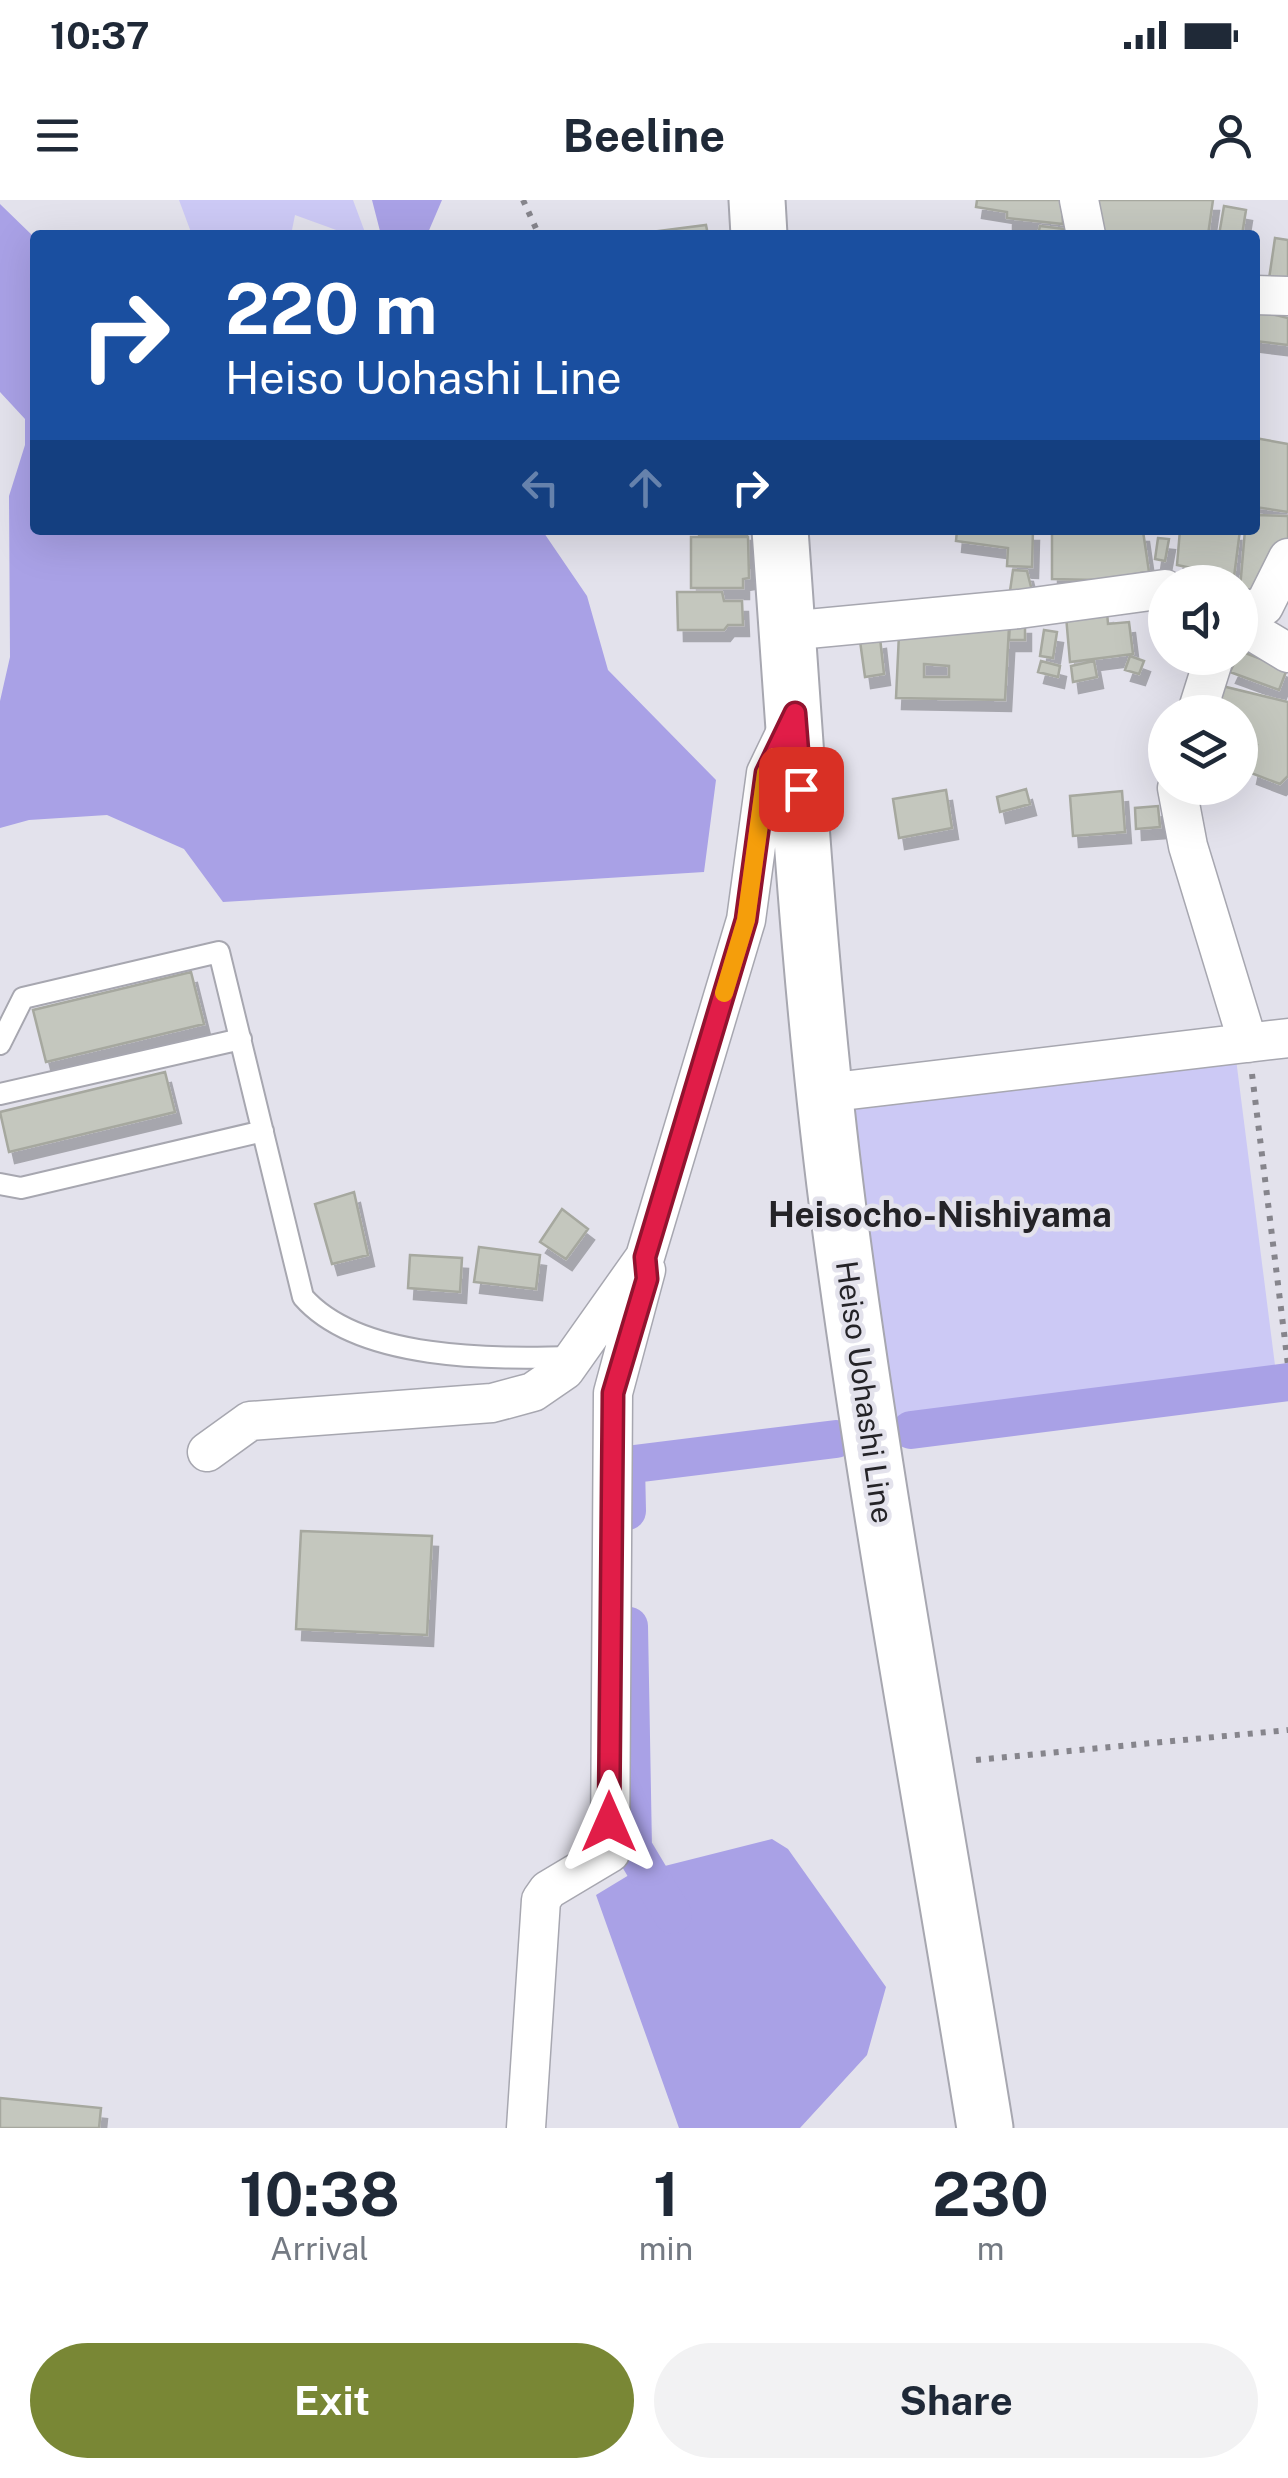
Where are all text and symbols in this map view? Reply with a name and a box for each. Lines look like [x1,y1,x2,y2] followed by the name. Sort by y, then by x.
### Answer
[50,13,149,58] text: 10:37
[30,108,85,163] icon: menu
[1203,108,1258,163] icon: person
[563,109,725,162] text: Beeline
[225,267,438,350] text: 220 m
[60,270,190,400] icon: right
[225,351,622,404] text: Heiso Uohashi Line
[513,460,568,515] icon: left
[618,460,673,515] icon: ahead
[723,460,778,515] icon: right
[1148,565,1258,805] map controls
[1148,565,1258,675] button: sound
[1148,695,1258,805] button: layers
[759,747,844,832] pin
[774,762,829,817] icon: arrive
[768,1194,1112,1235] district label: Heisocho-Nishiyama
[829,1259,901,1525] street label: Heiso Uohashi Line
[557,1770,661,1874] position arrow
[239,2159,400,2230] text: 10:38
[653,2159,679,2230] text: 1
[932,2159,1049,2230] text: 230
[270,2230,369,2267] text: Arrival
[639,2230,693,2267] text: min
[977,2230,1004,2267] text: m
[30,2343,634,2458] button: Exit
[654,2343,1258,2458] button: Share

